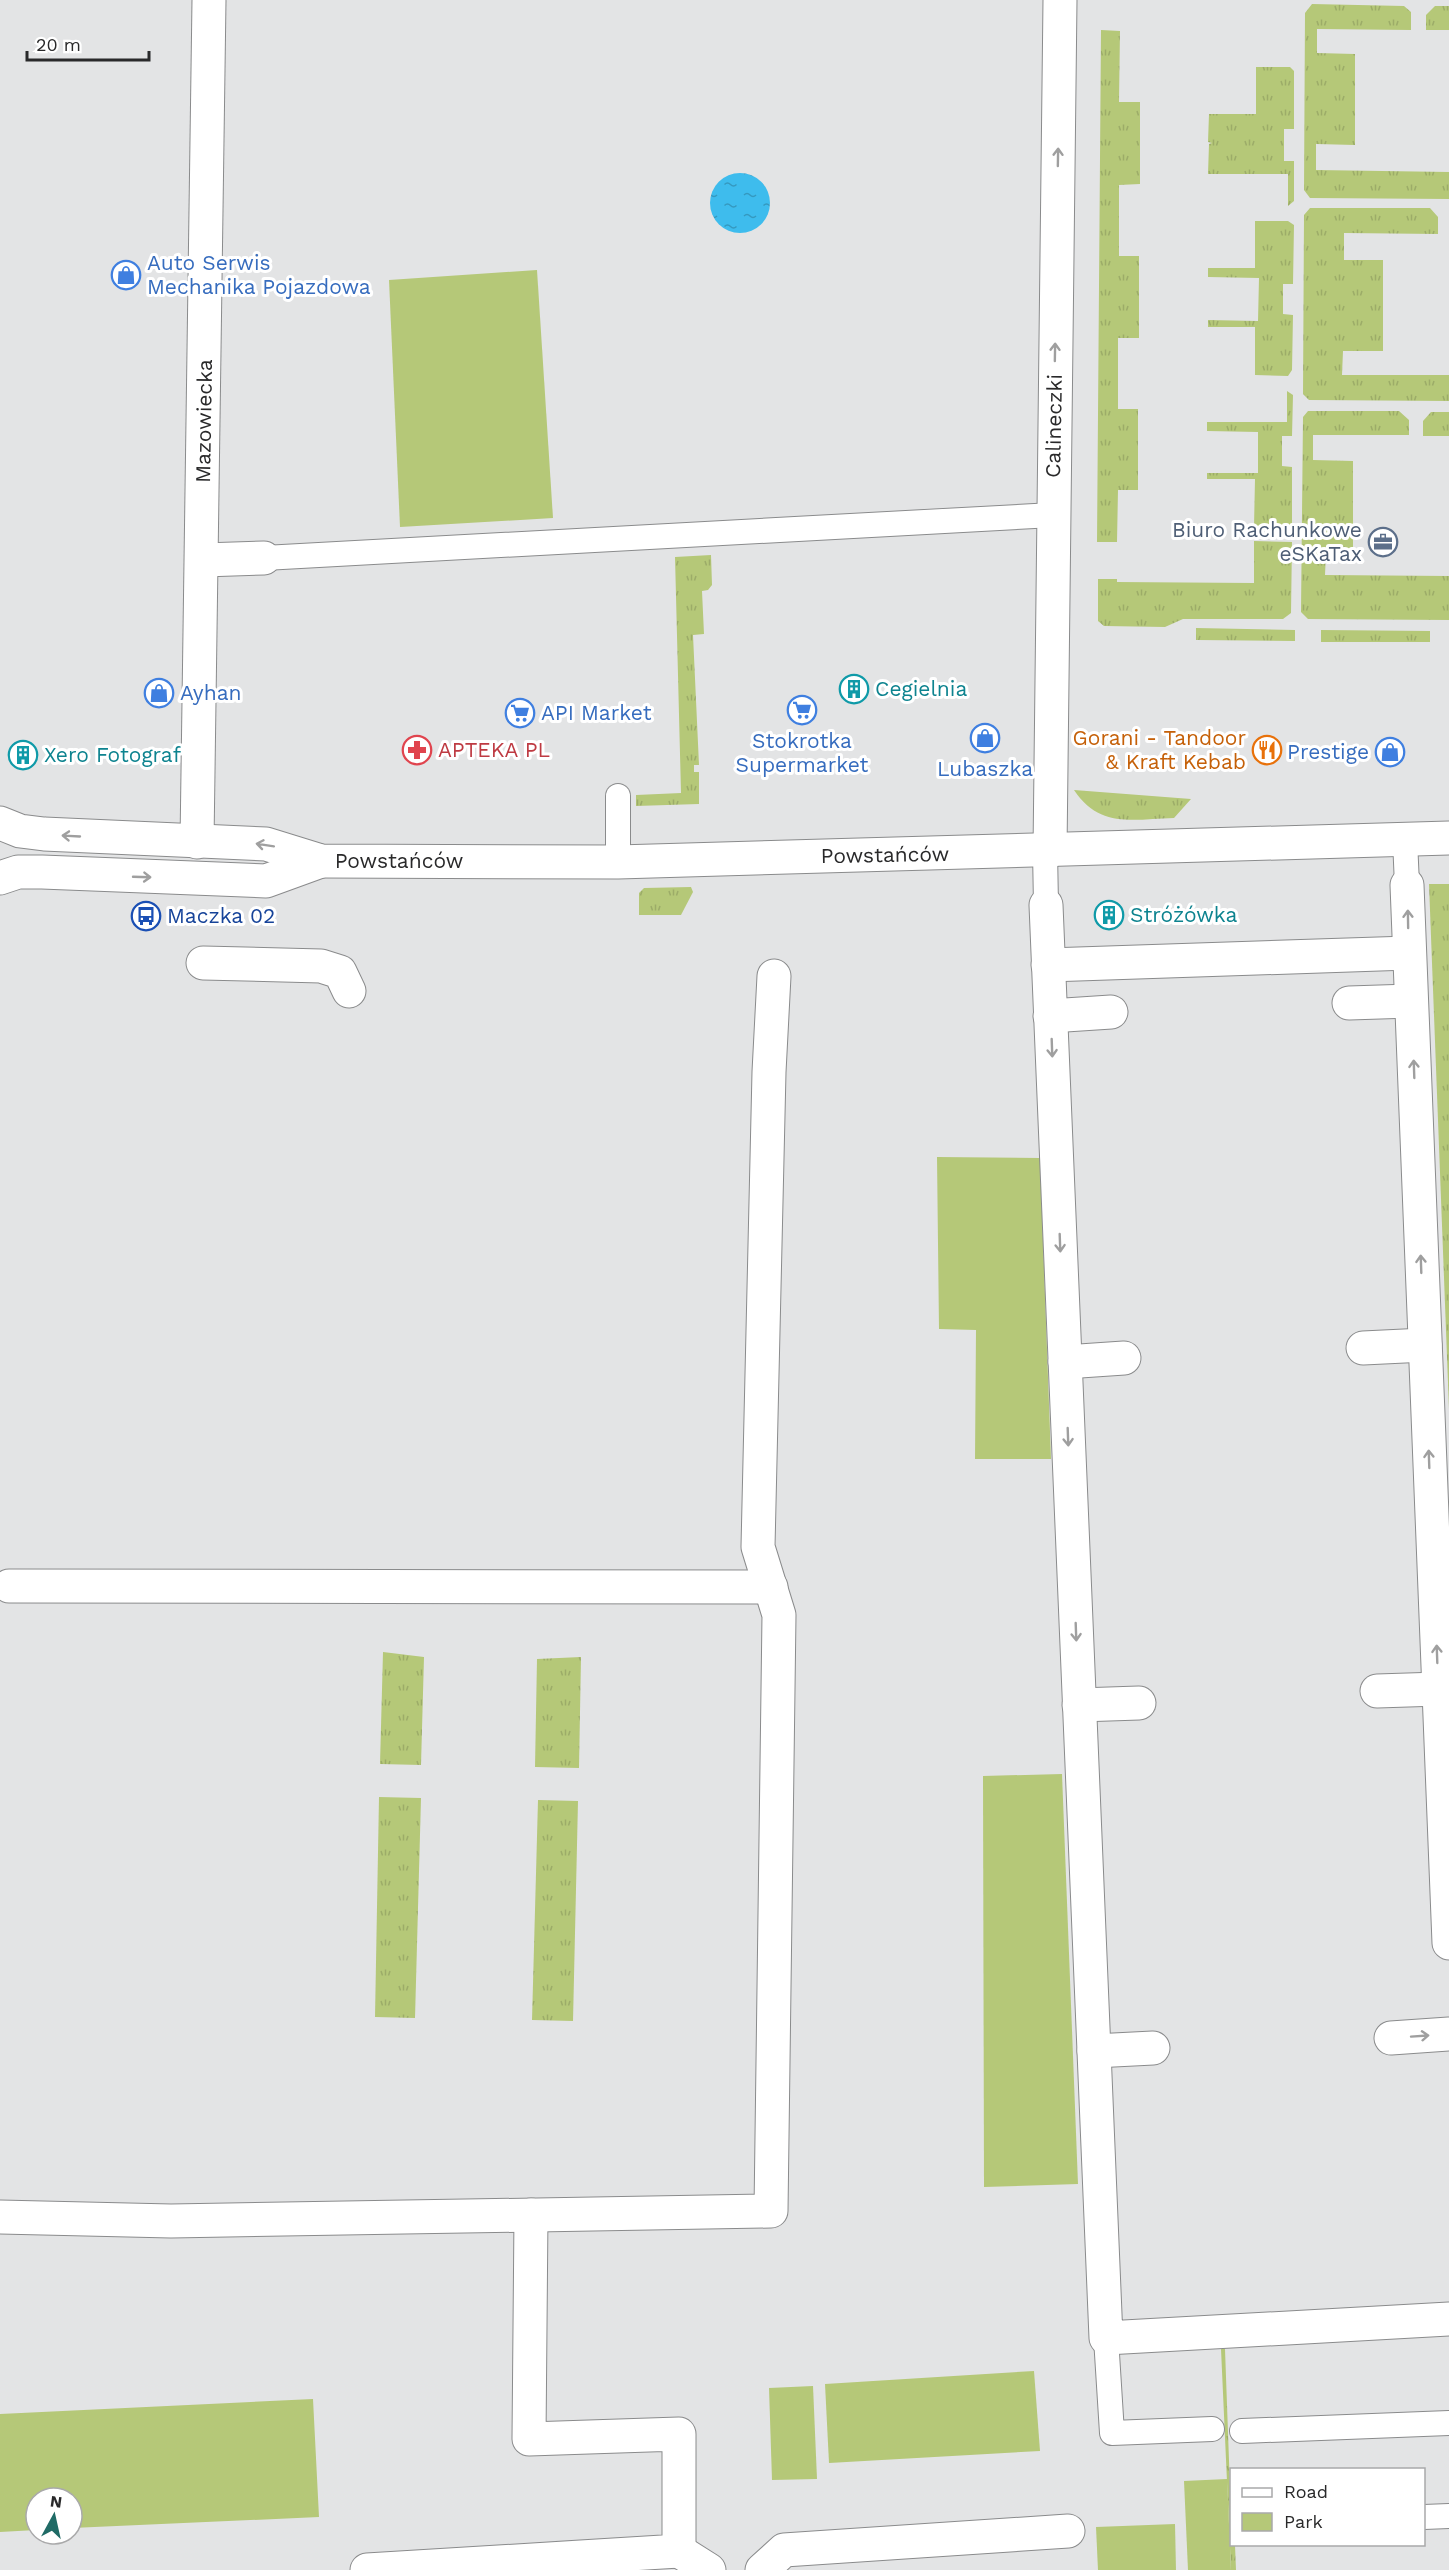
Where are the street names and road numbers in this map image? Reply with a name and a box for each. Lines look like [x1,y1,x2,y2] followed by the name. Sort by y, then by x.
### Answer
[190,359,217,483] street label: Mazowiecka
[1040,374,1067,478] street label: Calineczki
[821,841,949,868] street label: Powstańców
[335,848,463,873] street label: Powstańców

